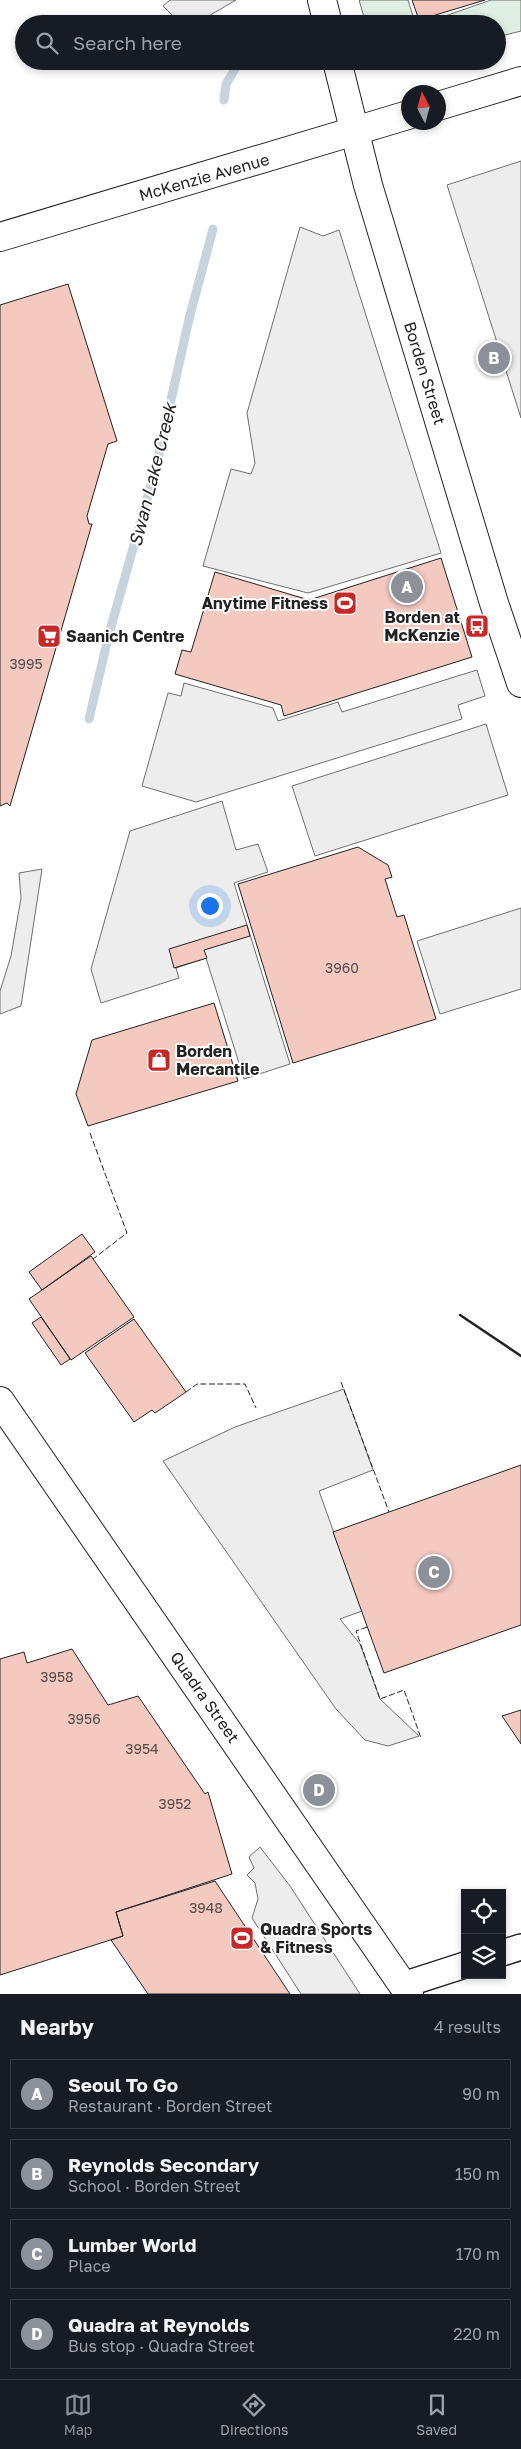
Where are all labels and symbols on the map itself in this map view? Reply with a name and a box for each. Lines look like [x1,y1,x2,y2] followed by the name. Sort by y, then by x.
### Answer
[401,85,446,130] north arrow
[137,149,271,205] street label: McKenzie Avenue
[400,319,450,427] street label: Borden Street
[478,339,510,377] pin: B
[124,399,181,549] water label: Swan Lake Creek
[391,568,423,606] pin: A
[332,590,358,616] sports icon: Anytime Fitness
[202,593,328,613] place label: Anytime Fitness
[384,607,460,645] place label: Borden at McKenzie
[464,613,490,639] bus stop icon: Borden at McKenzie
[36,623,62,649] supermarket icon: Saanich Centre
[66,626,185,646] place label: Saanich Centre
[9,655,43,672] house number: 3995
[197,893,223,919] your location
[325,959,359,976] house number: 3960
[176,1041,259,1079] place label: Borden Mercantile
[146,1047,172,1073] shop icon: Borden Mercantile
[418,1553,450,1591] pin: C
[166,1647,244,1747] street label: Quadra Street
[40,1668,74,1685] house number: 3958
[67,1710,101,1727] house number: 3956
[125,1740,159,1757] house number: 3954
[303,1771,335,1809] pin: D
[159,1795,191,1812] house number: 3952
[189,1899,223,1916] house number: 3948
[260,1919,372,1957] place label: Quadra Sports & Fitness
[229,1925,255,1951] sports icon: Quadra Sports & Fitness

